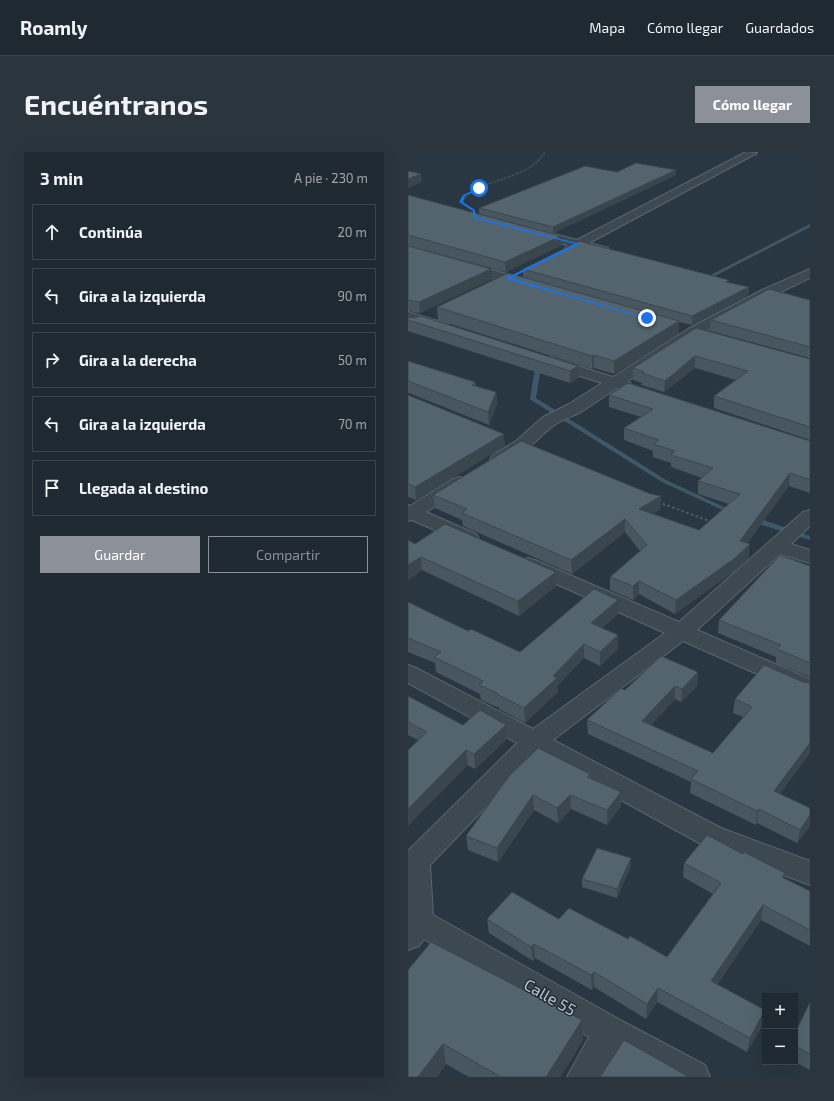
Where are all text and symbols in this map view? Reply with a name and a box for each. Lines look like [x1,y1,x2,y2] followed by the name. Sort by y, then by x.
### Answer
[20,16,87,39] text: Roamly
[589,19,625,36] text: Mapa
[647,19,723,36] text: Cómo llegar
[745,19,814,36] text: Guardados
[695,86,810,123] button: Cómo llegar
[24,87,208,121] text: Encuéntranos
[40,168,83,188] text: 3 min
[294,170,368,186] text: A pie · 230 m
[470,179,488,197] route start
[41,221,63,243] icon: ahead
[79,223,142,241] text: Continúa
[338,224,367,240] text: 20 m
[41,285,63,307] icon: left
[79,287,206,305] text: Gira a la izquierda
[337,288,367,304] text: 90 m
[638,309,656,327] route end
[41,349,63,371] icon: right
[79,351,197,369] text: Gira a la derecha
[338,352,367,368] text: 50 m
[41,413,63,435] icon: left
[79,415,206,433] text: Gira a la izquierda
[338,416,367,432] text: 70 m
[41,477,63,499] icon: arrive
[79,479,208,497] text: Llegada al destino
[40,536,200,573] button: Guardar
[208,536,368,573] button: Compartir
[521,974,580,1019] street label: Calle 55
[762,993,798,1065] map controls
[762,993,798,1029] button: +
[762,1029,798,1065] button: −

